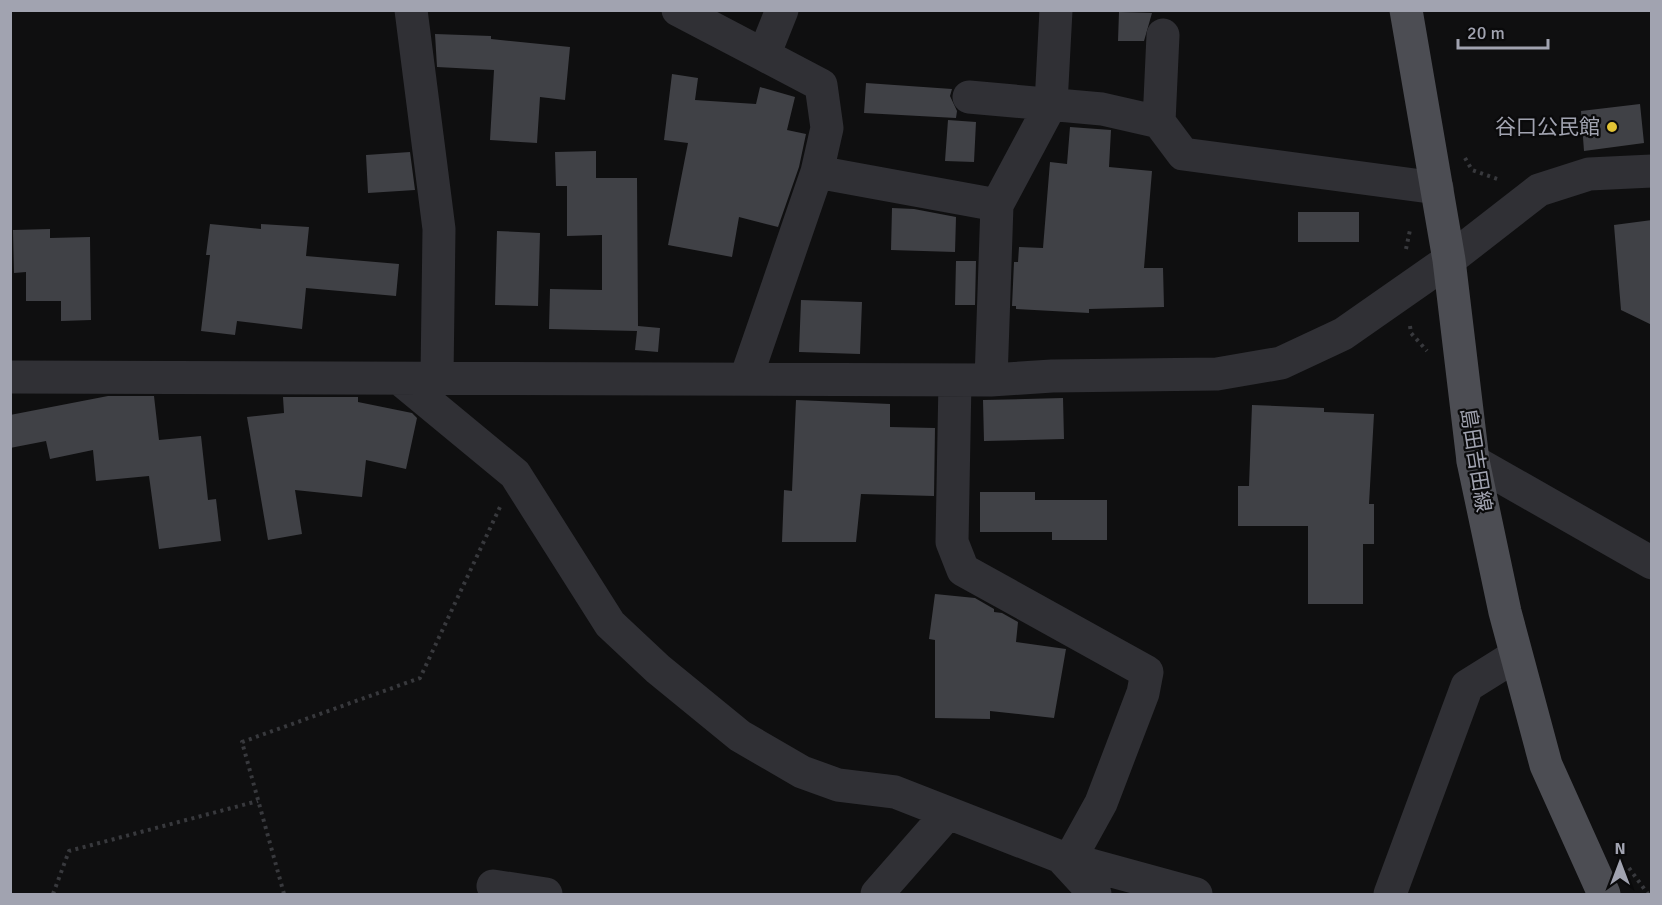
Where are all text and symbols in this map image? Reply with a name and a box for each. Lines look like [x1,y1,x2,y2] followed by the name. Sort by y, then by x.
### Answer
[1458,12,1548,50] scale bar
[1467,22,1505,44] text: 20 m
[1495,114,1600,140] place label: 谷口公民館
[1605,120,1619,134] marker: 谷口公民館
[1455,406,1497,514] street label: 島田吉田線
[1590,833,1650,893] north arrow
[1614,839,1626,859] text: N

